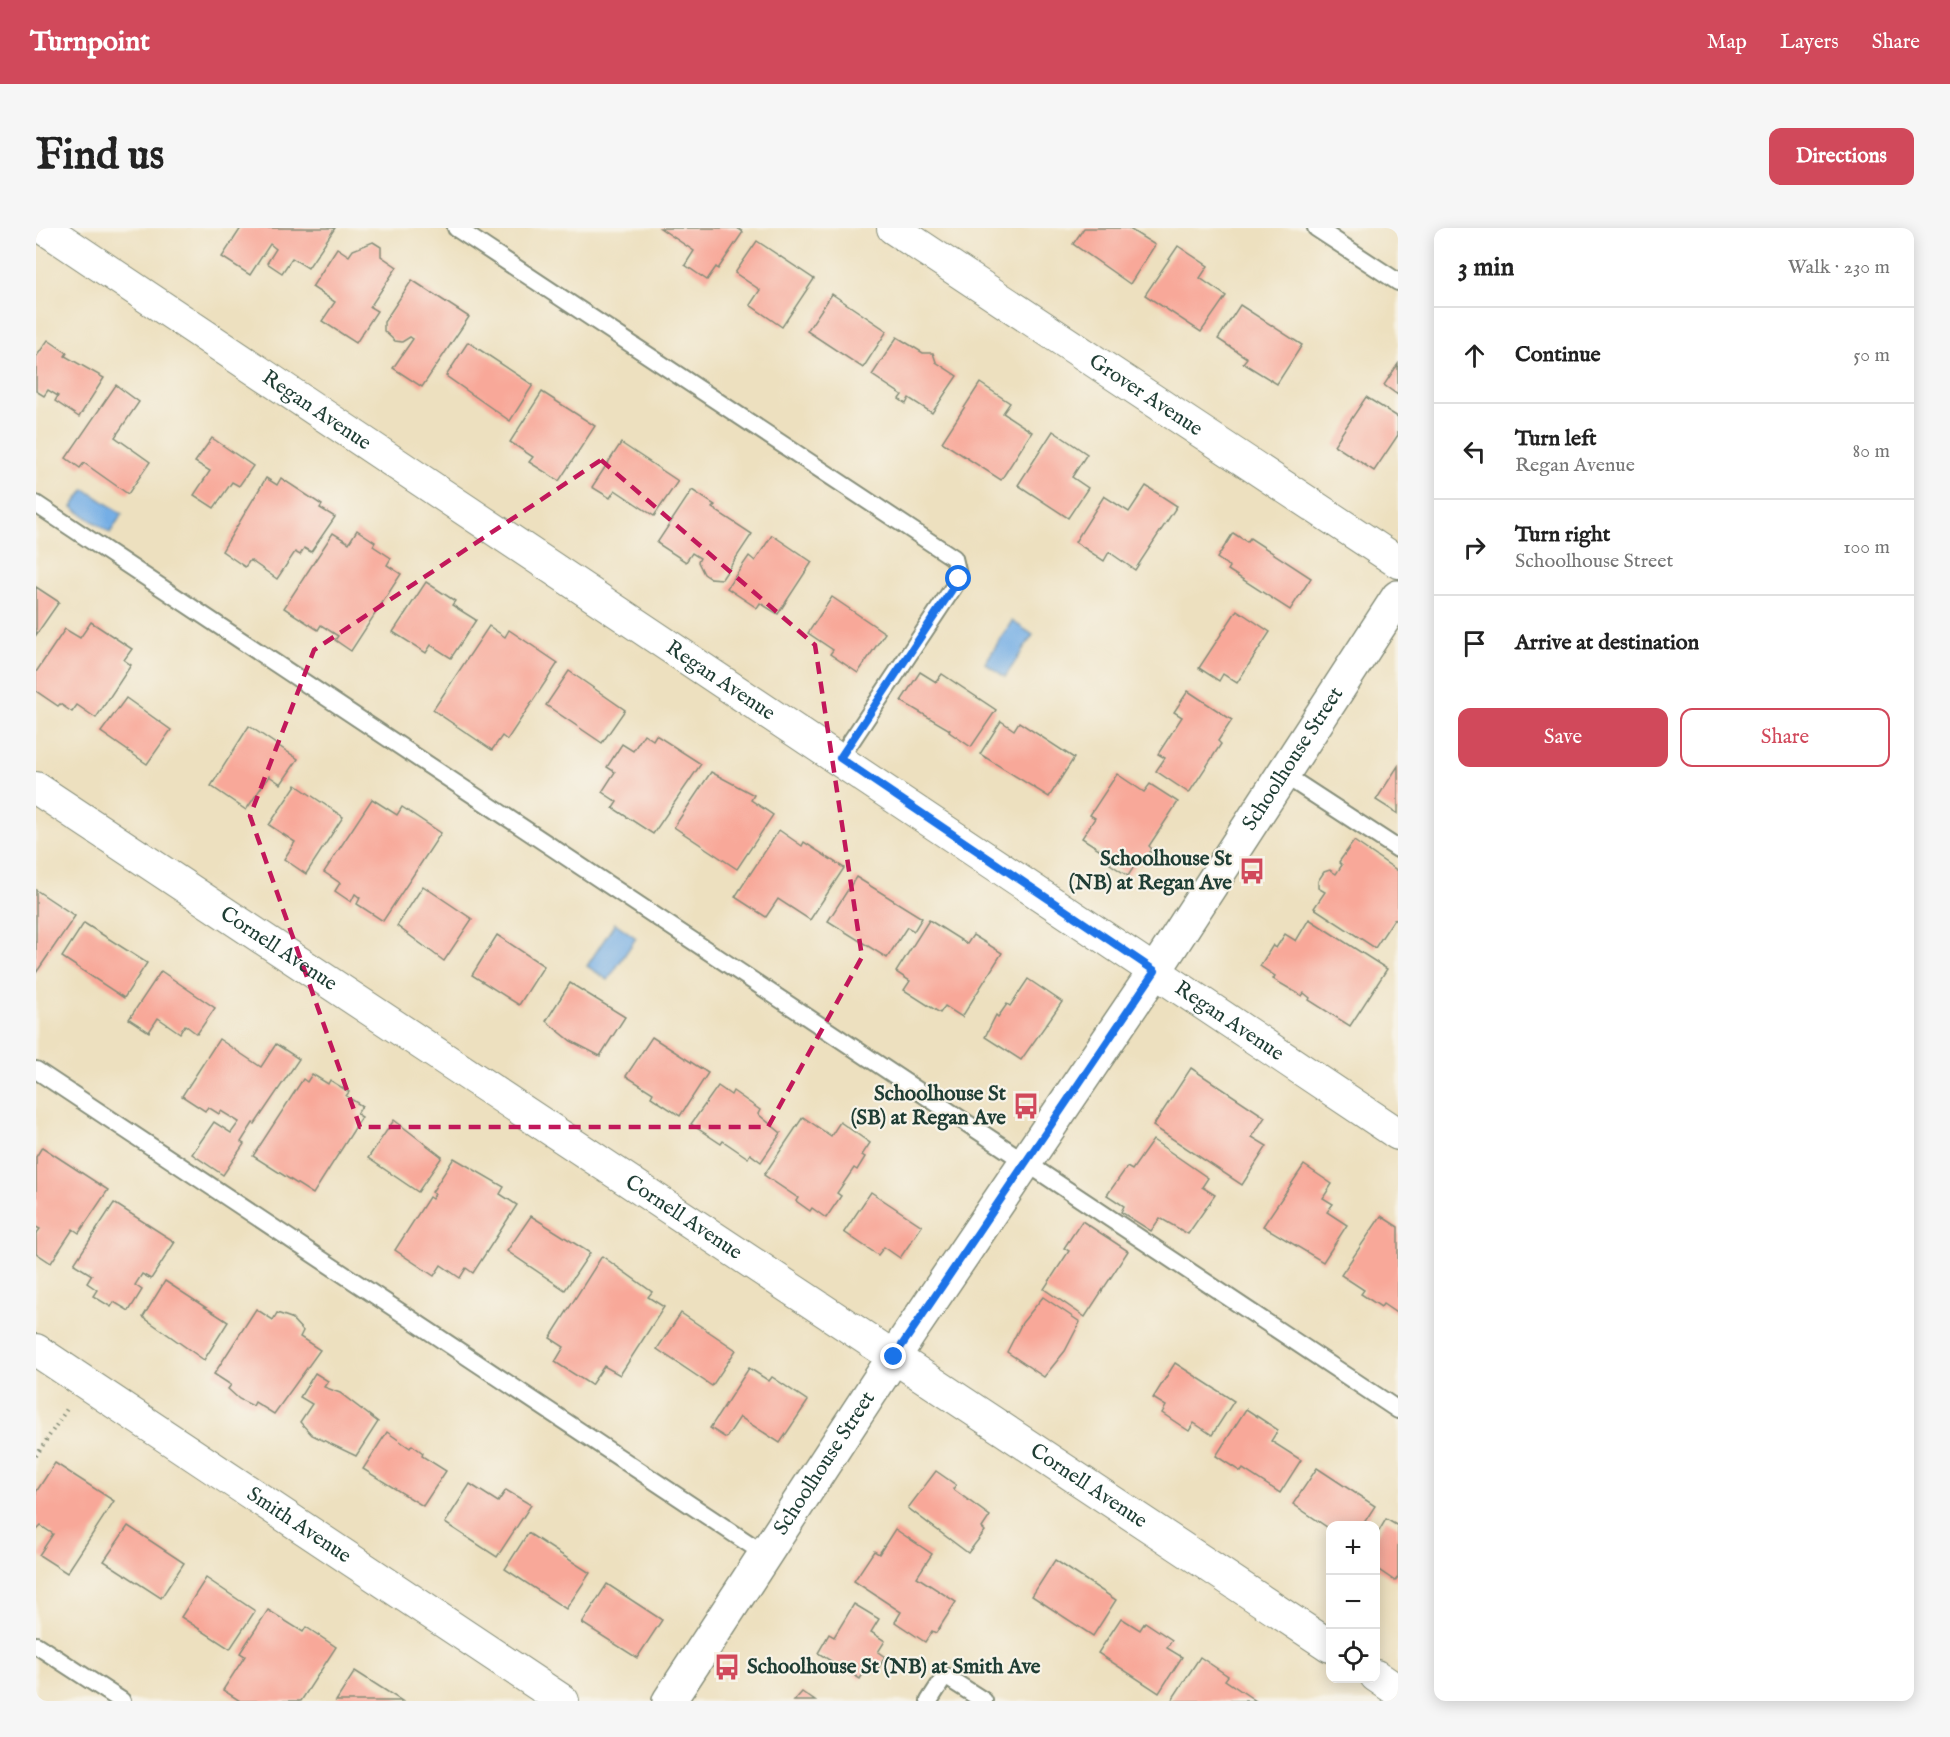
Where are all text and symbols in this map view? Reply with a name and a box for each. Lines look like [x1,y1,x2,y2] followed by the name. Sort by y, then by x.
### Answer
[30,25,150,60] text: Turnpoint
[1707,29,1747,56] text: Map
[1780,29,1839,56] text: Layers
[1872,29,1920,56] text: Share
[1769,128,1914,185] button: Directions
[36,130,164,183] text: Find us
[1458,251,1514,284] text: 3 min
[1788,255,1890,280] text: Walk · 230 m
[1458,339,1491,372] icon: ahead
[1515,341,1601,369] text: Continue
[1853,343,1890,368] text: 50 m
[1084,348,1208,443] street label: Grover Avenue
[257,364,377,457] street label: Regan Avenue
[1515,425,1597,453] text: Turn left
[1458,435,1491,468] icon: left
[1853,439,1890,464] text: 80 m
[1515,453,1635,478] text: Regan Avenue
[1515,521,1610,549] text: Turn right
[1458,531,1491,564] icon: right
[1843,535,1890,560] text: 100 m
[1515,549,1673,574] text: Schoolhouse Street
[945,565,971,591] route start
[1458,627,1491,660] icon: arrive
[1515,629,1699,657] text: Arrive at destination
[661,634,781,727] street label: Regan Avenue
[1236,682,1349,836] street label: Schoolhouse Street
[1458,708,1668,767] button: Save
[1680,708,1890,767] button: Share
[1069,846,1233,897] place label: Schoolhouse St (NB) at Regan Ave
[1237,856,1267,886] bus stop icon: Schoolhouse St (NB) at Regan Ave
[215,900,343,998] street label: Cornell Avenue
[1169,975,1289,1067] street label: Regan Avenue
[851,1081,1007,1132] place label: Schoolhouse St (SB) at Regan Ave
[1011,1091,1041,1121] bus stop icon: Schoolhouse St (SB) at Regan Ave
[620,1169,748,1266] street label: Cornell Avenue
[880,1343,906,1369] route end
[768,1386,881,1540] street label: Schoolhouse Street
[1025,1437,1153,1535] street label: Cornell Avenue
[242,1481,357,1570] street label: Smith Avenue
[1326,1521,1380,1683] map controls
[1326,1521,1380,1575] button: +
[1326,1575,1380,1629] button: −
[1326,1629,1380,1683] button: locate
[712,1652,742,1682] bus stop icon: Schoolhouse St (NB) at Smith Ave
[747,1654,1041,1681] place label: Schoolhouse St (NB) at Smith Ave

